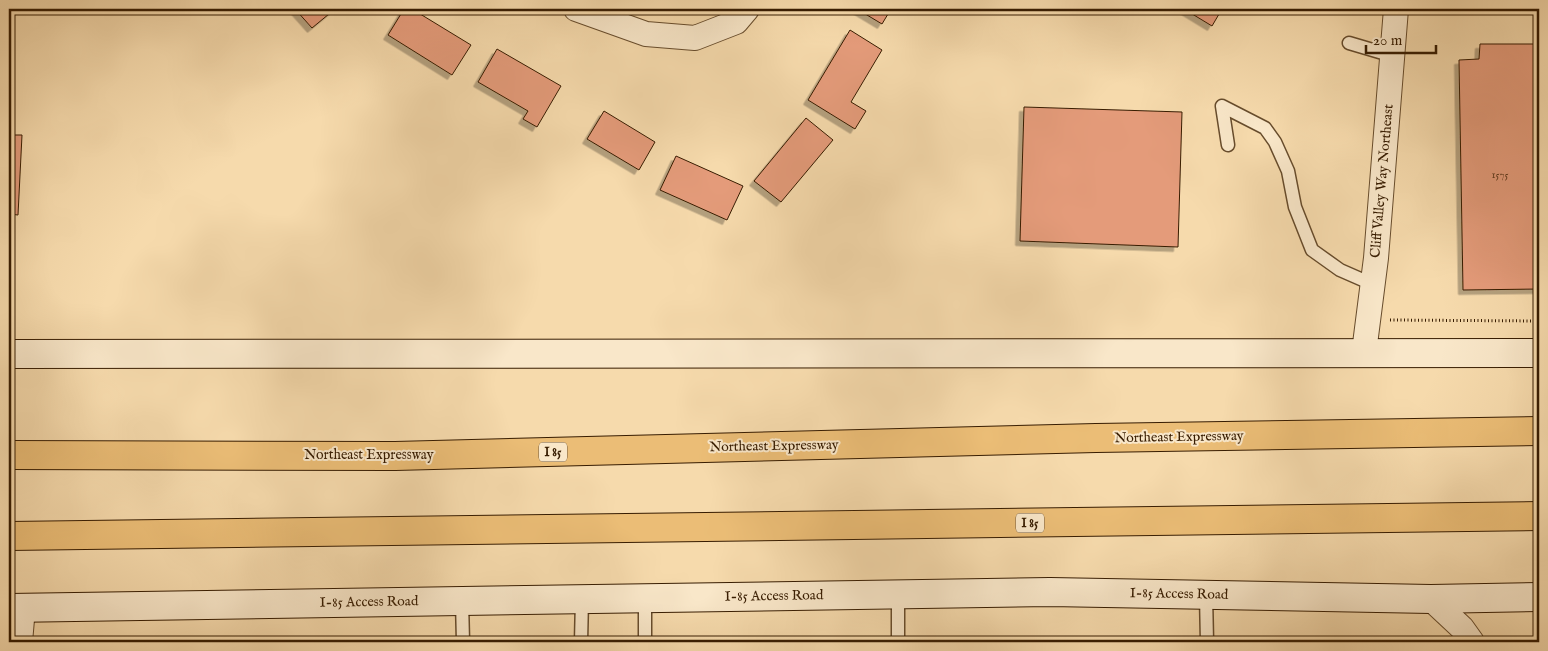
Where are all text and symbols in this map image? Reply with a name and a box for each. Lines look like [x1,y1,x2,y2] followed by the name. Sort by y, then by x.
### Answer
[1366,22,1436,54] scale bar
[1373,31,1403,50] text: 20 m
[1366,103,1398,259] street label: Cliff Valley Way Northeast
[1491,168,1509,182] house number: 1575
[1114,427,1244,447] street label: Northeast Expressway
[709,436,839,456] street label: Northeast Expressway
[539,442,567,462] road number: I 85
[304,446,434,464] street label: Northeast Expressway
[1016,514,1044,532] road number: I 85
[1130,584,1229,604] street label: I-85 Access Road
[725,586,824,606] street label: I-85 Access Road
[320,592,419,612] street label: I-85 Access Road

